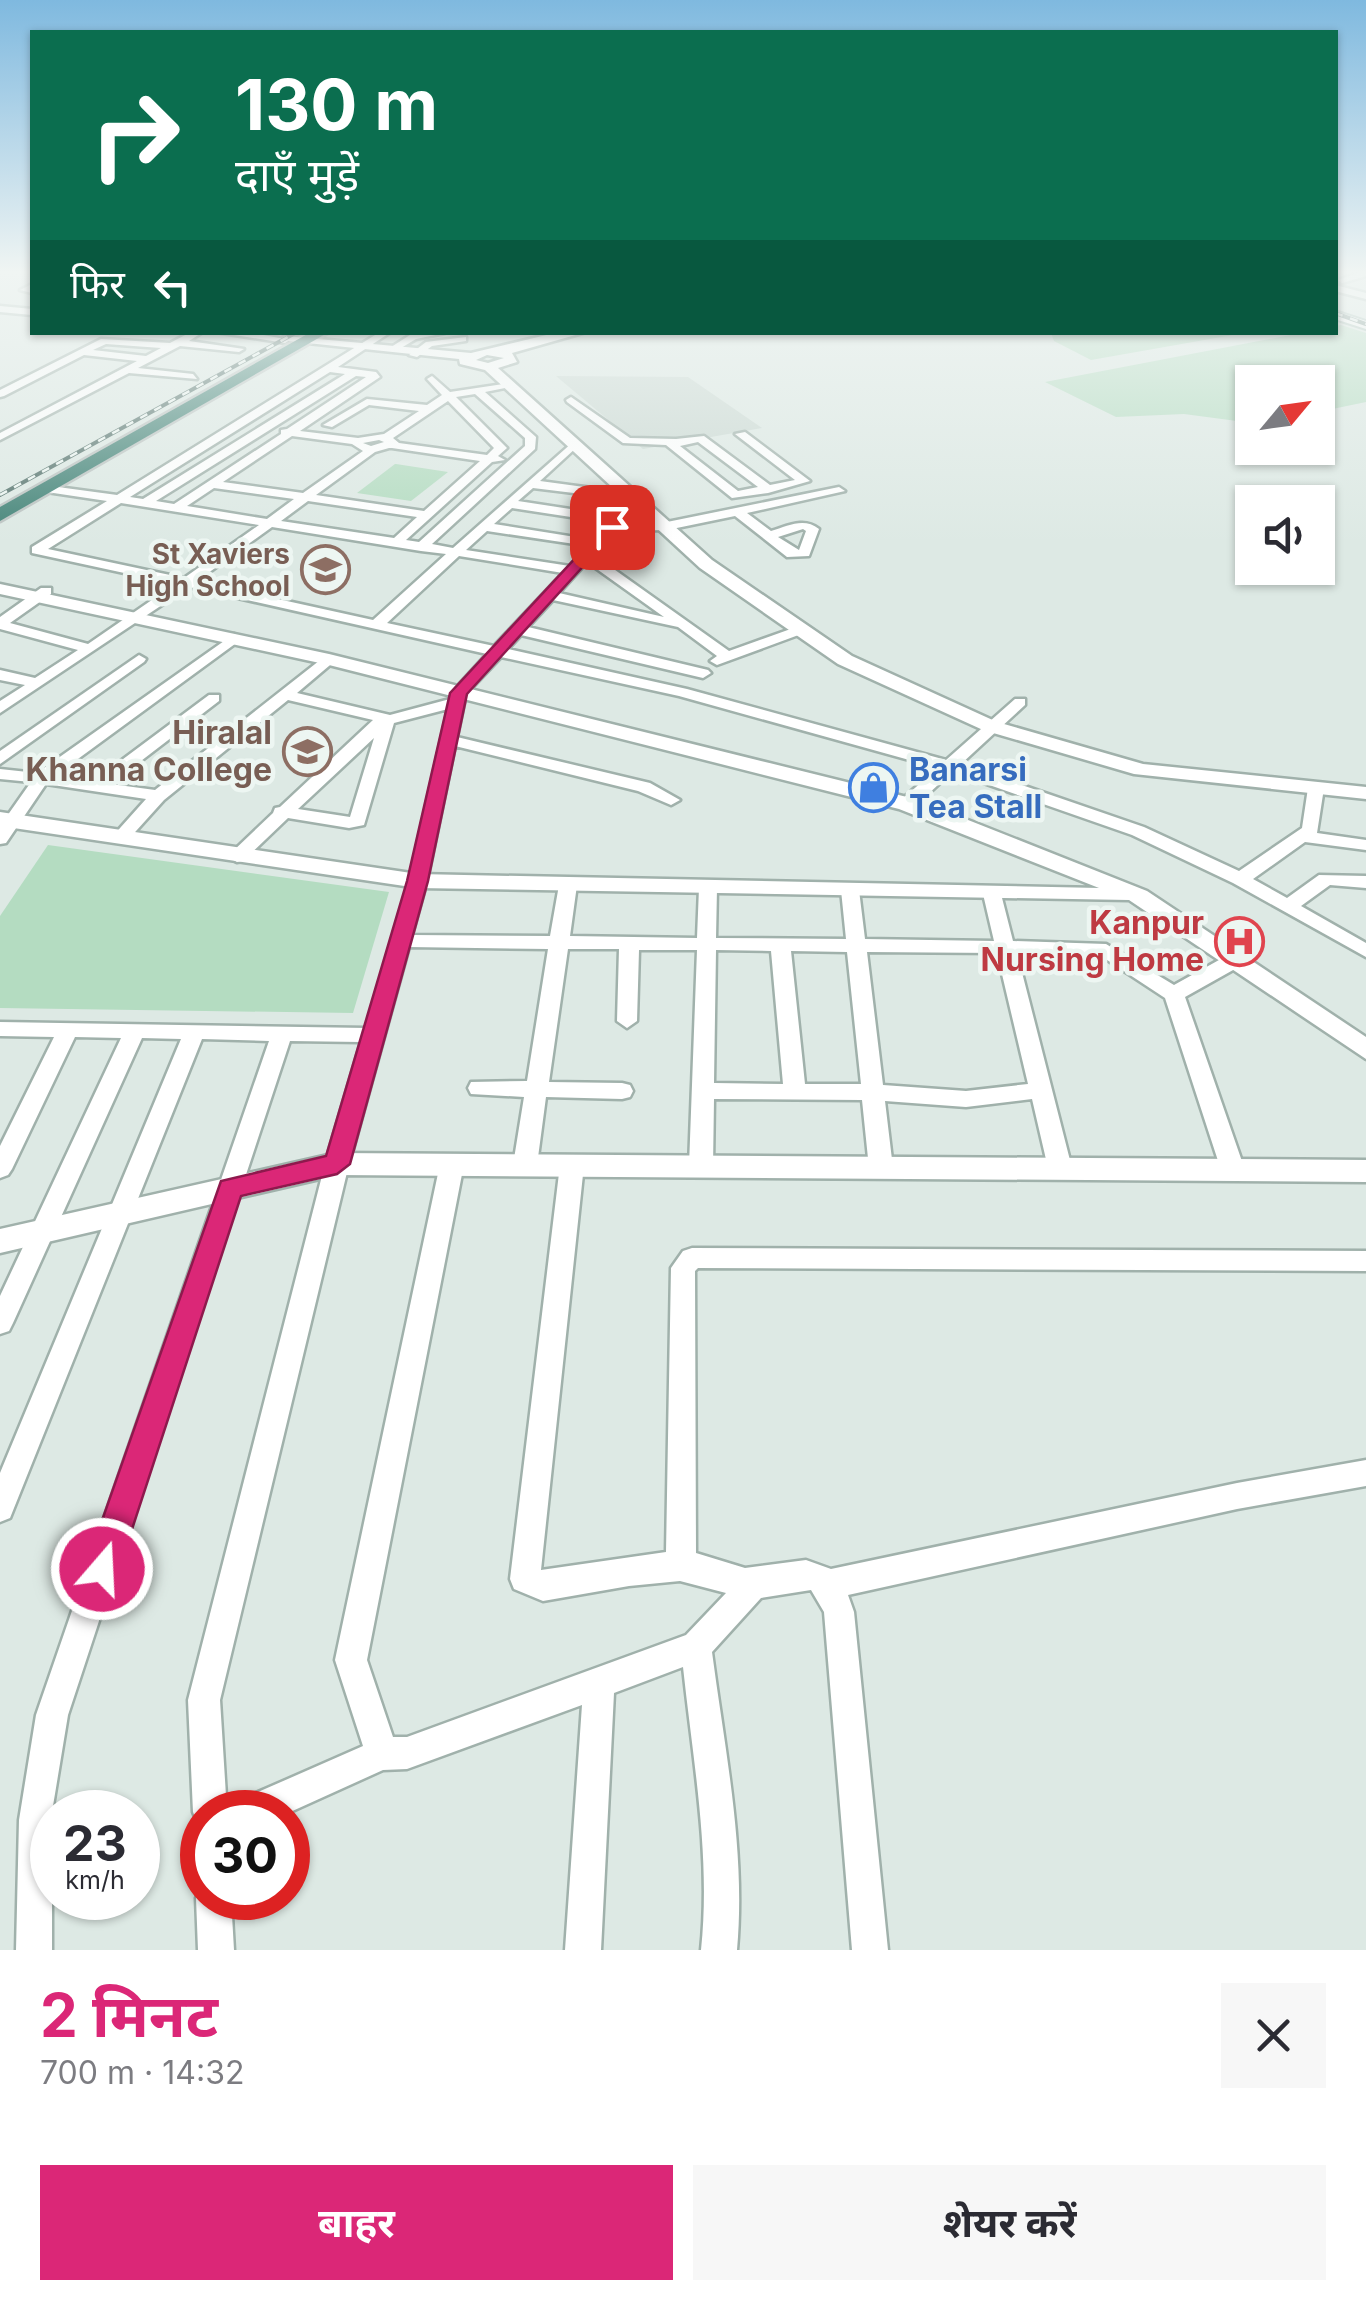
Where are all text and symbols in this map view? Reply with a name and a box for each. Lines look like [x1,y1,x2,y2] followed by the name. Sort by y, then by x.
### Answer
[235,62,438,147] text: 130 m
[70,70,200,200] icon: right
[235,147,359,202] text: दाएँ मुड़ें
[145,260,200,315] icon: left
[70,261,125,307] text: फिर
[1235,365,1335,465] north arrow
[1235,365,1335,585] map controls
[570,485,655,570] pin
[1235,485,1335,585] button: sound
[585,500,640,555] icon: arrive
[126,537,290,603] place label: St Xaviers High School
[299,544,351,596] school or university icon: St Xaviers High School
[26,713,272,789] place label: Hiralal Khanna College
[281,725,333,777] school or university icon: Hiralal Khanna College
[909,750,1042,826] place label: Banarsi Tea Stall
[848,762,900,814] shop icon: Banarsi Tea Stall
[981,903,1204,979] place label: Kanpur Nursing Home
[1213,915,1265,967] hospital icon: Kanpur Nursing Home
[50,1517,154,1621] position arrow
[180,1790,310,1920] speed limit sign: 30
[63,1813,127,1873] text: 23
[65,1865,125,1895] text: km/h
[40,1979,218,2051] text: 2 मिनट
[1221,1983,1326,2088] button: close
[40,2053,244,2092] text: 700 m · 14:32
[40,2165,673,2280] button: बाहर
[693,2165,1326,2280] button: शेयर करें

